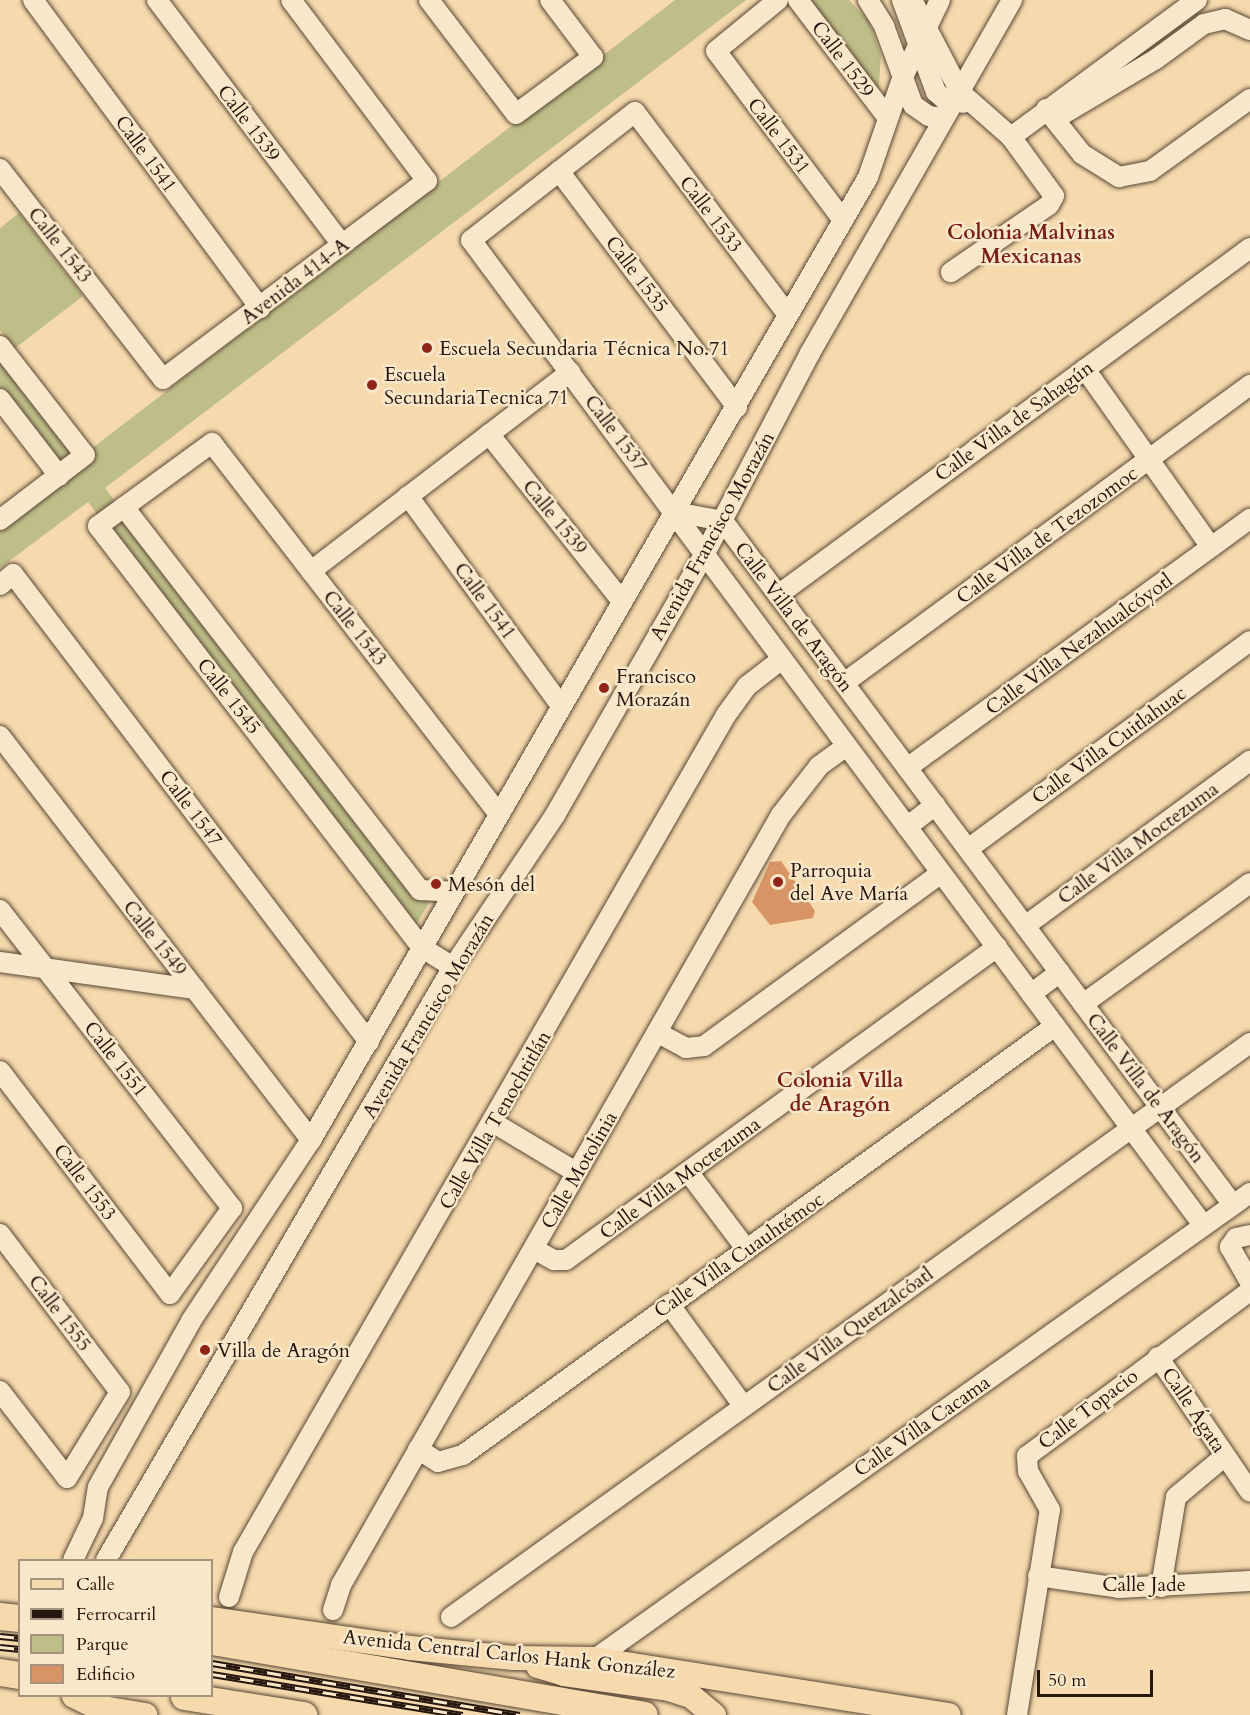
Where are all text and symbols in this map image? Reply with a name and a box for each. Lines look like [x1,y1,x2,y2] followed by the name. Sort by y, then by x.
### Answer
[806,16,880,102] street label: Calle 1529
[212,80,286,166] street label: Calle 1539
[742,93,816,179] street label: Calle 1531
[110,111,182,197] street label: Calle 1541
[674,171,748,257] street label: Calle 1533
[23,202,97,288] street label: Calle 1543
[947,220,1115,270] district label: Colonia Malvinas Mexicanas
[600,231,674,317] street label: Calle 1535
[236,233,354,329] street label: Avenida 414-A
[439,336,730,360] place label: Escuela Secundaria Técnica No.71
[420,341,434,355] marker: Escuela Secundaria Técnica No.71
[930,355,1098,487] street label: Calle Villa de Sahagún
[384,362,569,409] place label: Escuela SecundariaTecnica 71
[365,378,379,392] marker: Escuela SecundariaTecnica 71
[579,390,653,476] street label: Calle 1537
[645,427,779,645] street label: Avenida Francisco Morazán
[952,461,1142,609] street label: Calle Villa de Tezozomoc
[517,475,593,559] street label: Calle 1539
[730,537,858,697] street label: Calle Villa de Aragón
[449,558,521,644] street label: Calle 1541
[981,568,1177,720] street label: Calle Villa Nezahualcóyotl
[318,585,392,671] street label: Calle 1543
[192,653,266,739] street label: Calle 1545
[616,664,696,711] place label: Francisco Morazán
[597,681,611,695] marker: Francisco Morazán
[1027,681,1191,809] street label: Calle Villa Cuitlahuac
[154,765,228,851] street label: Calle 1547
[1053,777,1223,909] street label: Calle Villa Moctezuma
[790,858,908,905] place label: Parroquia del Ave María
[448,872,535,896] place label: Mesón del
[771,875,785,889] marker: Parroquia del Ave María
[429,877,443,891] marker: Mesón del
[118,895,192,981] street label: Calle 1549
[357,909,499,1123] street label: Avenida Francisco Morazán
[1082,1008,1210,1168] street label: Calle Villa de Aragón
[79,1016,153,1102] street label: Calle 1551
[434,1026,556,1214] street label: Calle Villa Tenochtitlán
[777,1068,903,1118] district label: Colonia Villa de Aragón
[536,1107,622,1233] street label: Calle Motolinia
[595,1112,765,1244] street label: Calle Villa Moctezuma
[48,1139,122,1225] street label: Calle 1553
[649,1187,829,1323] street label: Calle Villa Cuauhtémoc
[762,1262,938,1398] street label: Calle Villa Quetzalcóatl
[23,1270,97,1356] street label: Calle 1555
[217,1338,350,1362] place label: Villa de Aragón
[198,1343,212,1357] marker: Villa de Aragón
[1157,1363,1231,1457] street label: Calle Ágata
[1033,1364,1143,1454] street label: Calle Topacio
[849,1370,995,1482] street label: Calle Villa Cacama
[18,1559,213,1697] legend
[76,1572,115,1597] text: Calle
[1102,1572,1186,1596] street label: Calle Jade
[76,1602,156,1627] text: Ferrocarril
[342,1625,676,1683] street label: Avenida Central Carlos Hank González
[76,1632,129,1657] text: Parque
[1040,1658,1156,1696] scale bar
[76,1662,135,1687] text: Edificio
[1048,1668,1087,1693] text: 50 m

